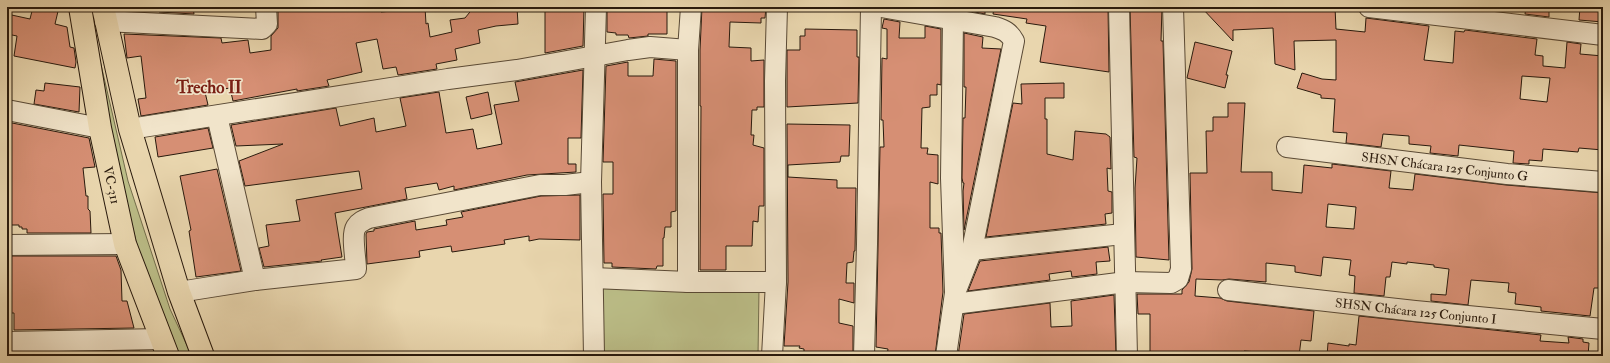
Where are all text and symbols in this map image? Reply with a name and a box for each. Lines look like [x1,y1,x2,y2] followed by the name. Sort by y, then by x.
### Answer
[175,77,242,98] district label: Trecho II
[1361,149,1529,185] street label: SHSN Chácara 125 Conjunto G
[99,165,123,206] street label: VC-311
[1334,295,1497,328] street label: SHSN Chácara 125 Conjunto I

